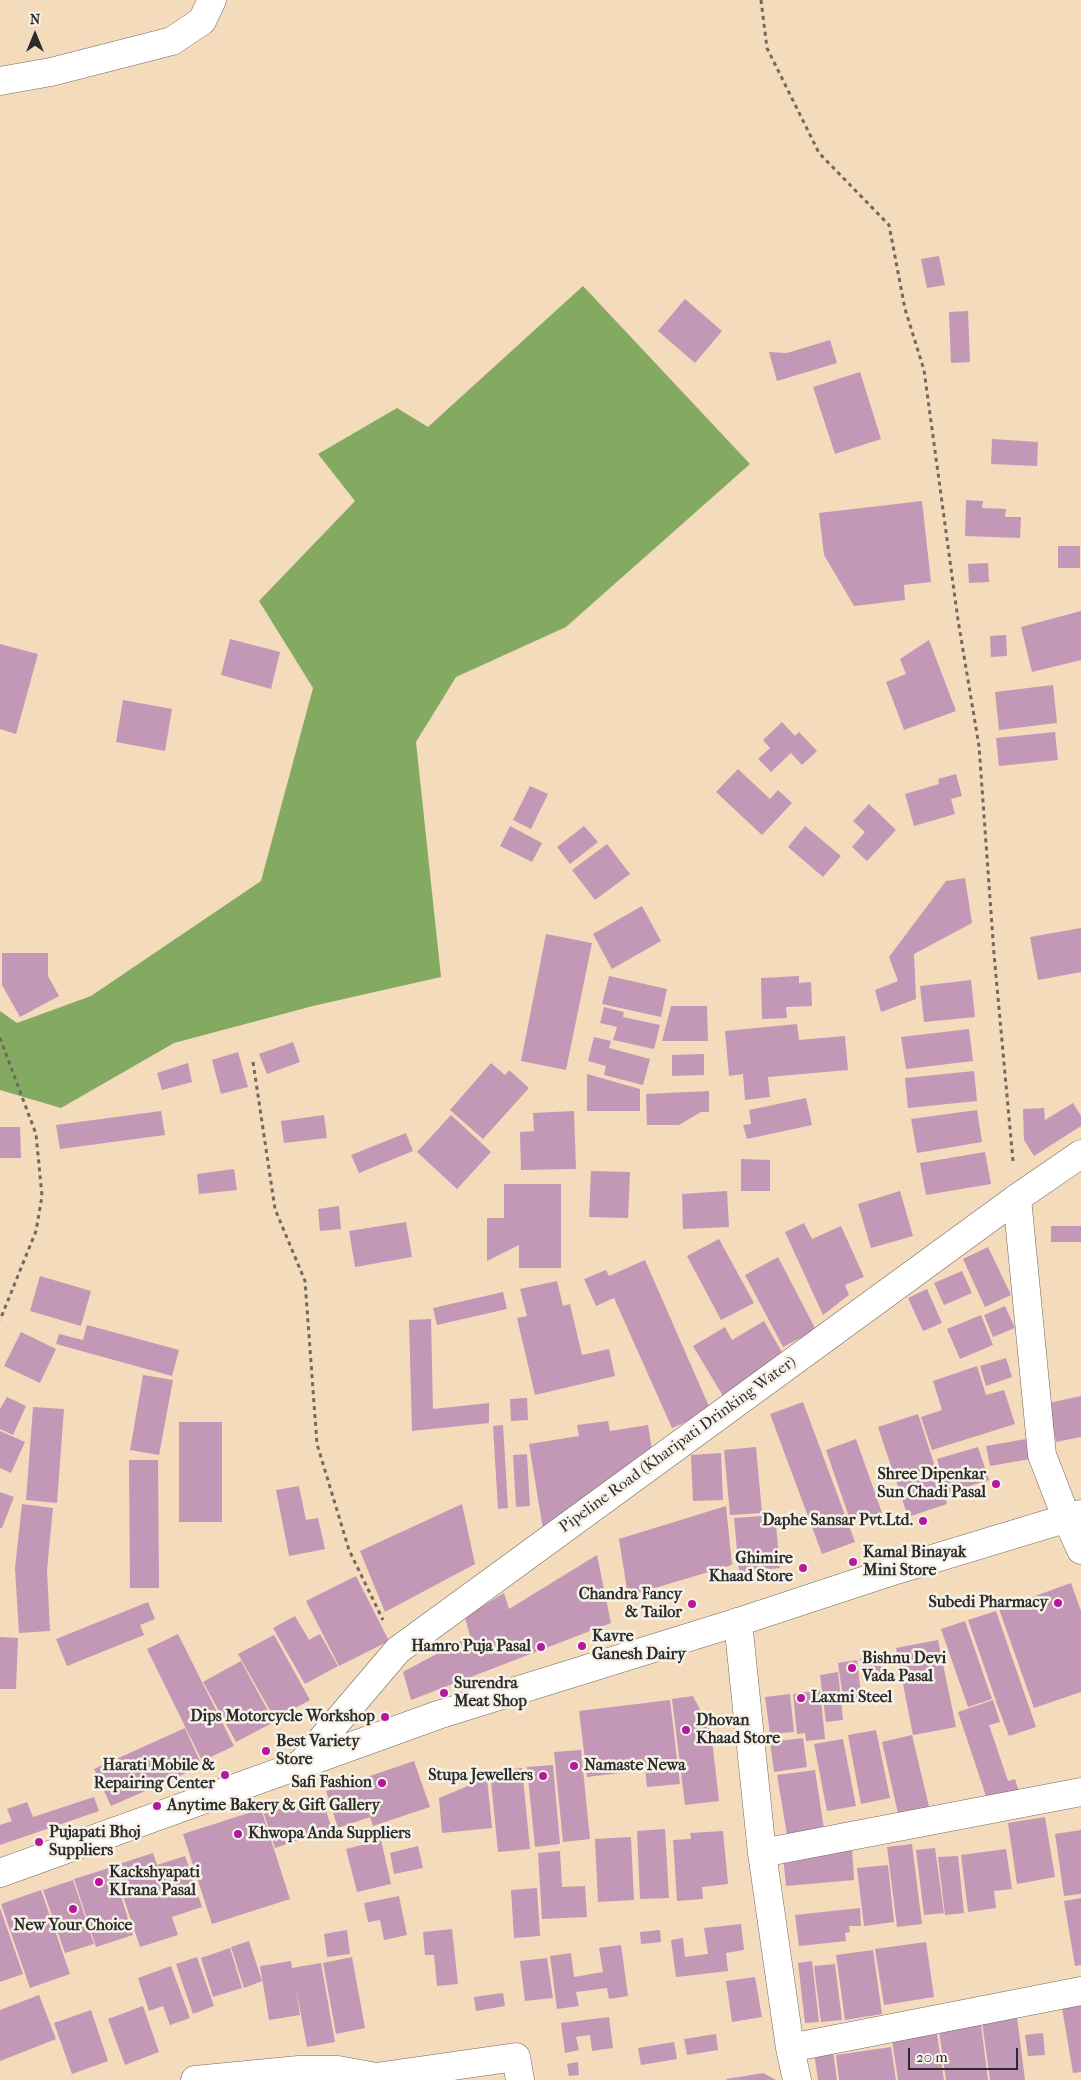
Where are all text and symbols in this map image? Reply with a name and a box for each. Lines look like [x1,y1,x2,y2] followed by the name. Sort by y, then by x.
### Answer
[10,10,60,60] north arrow
[30,11,40,28] text: N
[556,1353,800,1537] street label: Pipeline Road (Kharipati Drinking Water)
[877,1465,986,1503] place label: Shree Dipenkar Sun Chadi Pasal
[990,1478,1002,1490] marker: Shree Dipenkar Sun Chadi Pasal
[762,1511,913,1531] place label: Daphe Sansar Pvt.Ltd.
[917,1515,929,1527] marker: Daphe Sansar Pvt.Ltd.
[863,1543,966,1581] place label: Kamal Binayak Mini Store
[709,1549,793,1587] place label: Ghimire Khaad Store
[847,1556,859,1568] marker: Kamal Binayak Mini Store
[797,1562,809,1574] marker: Ghimire Khaad Store
[579,1585,682,1623] place label: Chandra Fancy & Tailor
[929,1593,1048,1613] place label: Subedi Pharmacy
[1052,1597,1064,1609] marker: Subedi Pharmacy
[686,1598,698,1610] marker: Chandra Fancy & Tailor
[592,1627,686,1665] place label: Kavre Ganesh Dairy
[411,1637,531,1657] place label: Hamro Puja Pasal
[576,1640,588,1652] marker: Kavre Ganesh Dairy
[535,1641,547,1653] marker: Hamro Puja Pasal
[862,1649,946,1687] place label: Bishnu Devi Vada Pasal
[846,1662,858,1674] marker: Bishnu Devi Vada Pasal
[454,1674,527,1712] place label: Surendra Meat Shop
[438,1687,450,1699] marker: Surendra Meat Shop
[811,1688,892,1708] place label: Laxmi Steel
[795,1692,807,1704] marker: Laxmi Steel
[190,1707,375,1727] place label: Dips Motorcycle Workshop
[379,1711,391,1723] marker: Dips Motorcycle Workshop
[696,1711,780,1749] place label: Dhovan Khaad Store
[680,1724,692,1736] marker: Dhovan Khaad Store
[276,1732,360,1770] place label: Best Variety Store
[260,1745,272,1757] marker: Best Variety Store
[94,1756,215,1794] place label: Harati Mobile & Repairing Center
[584,1756,686,1776] place label: Namaste Newa
[568,1760,580,1772] marker: Namaste Newa
[428,1766,533,1786] place label: Stupa Jewellers
[219,1769,231,1781] marker: Harati Mobile & Repairing Center
[537,1770,549,1782] marker: Stupa Jewellers
[291,1773,372,1793] place label: Safi Fashion
[376,1777,388,1789] marker: Safi Fashion
[167,1796,380,1816] place label: Anytime Bakery & Gift Gallery
[151,1800,163,1812] marker: Anytime Bakery & Gift Gallery
[49,1823,141,1861] place label: Pujapati Bhoj Suppliers
[248,1824,411,1844] place label: Khwopa Anda Suppliers
[232,1828,244,1840] marker: Khwopa Anda Suppliers
[33,1836,45,1848] marker: Pujapati Bhoj Suppliers
[109,1863,200,1901] place label: Kackshyapati KIrana Pasal
[93,1876,105,1888] marker: Kackshyapati KIrana Pasal
[67,1903,79,1915] marker: New Your Choice
[14,1916,132,1936] place label: New Your Choice
[911,2038,1021,2070] scale bar
[916,2048,948,2066] text: 20 m

